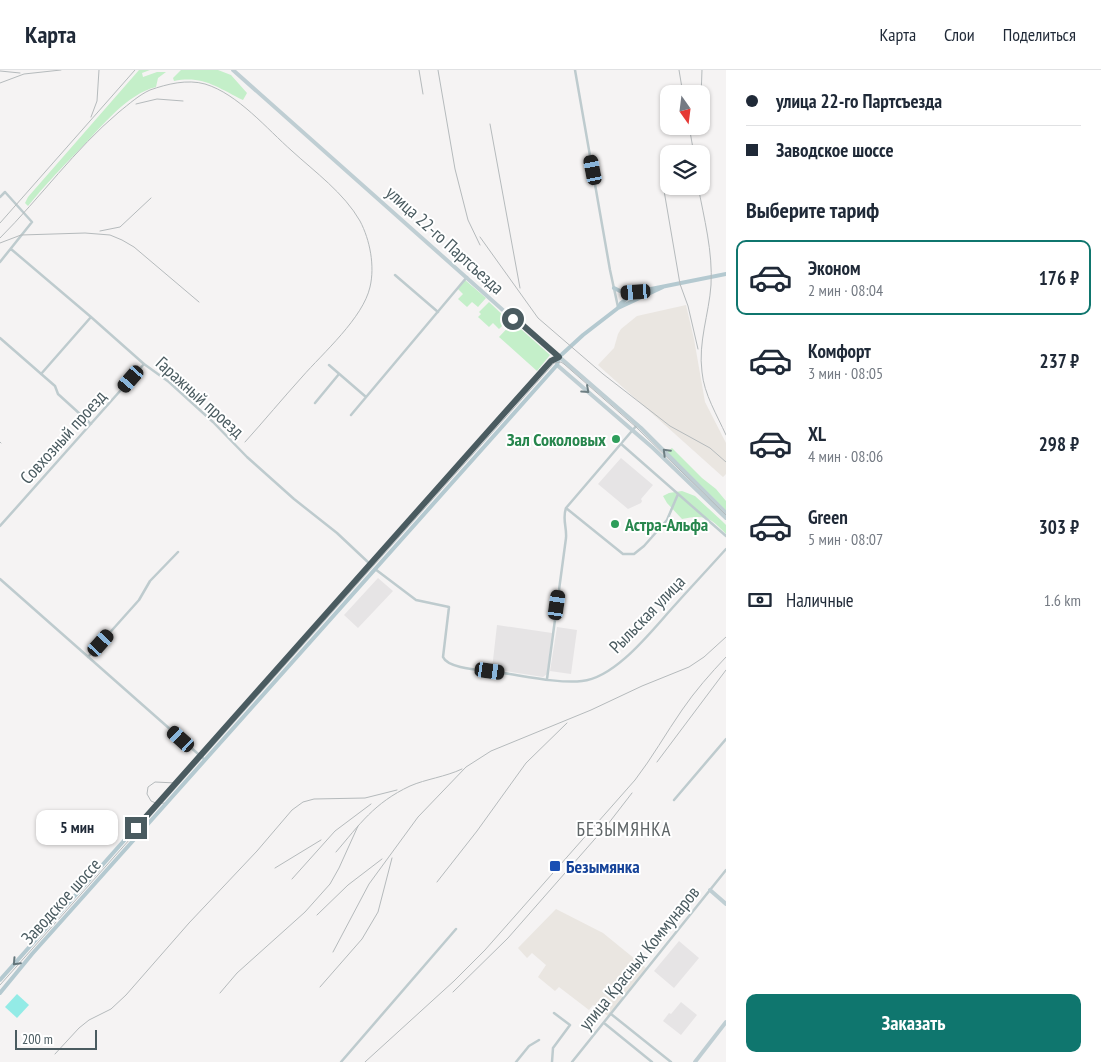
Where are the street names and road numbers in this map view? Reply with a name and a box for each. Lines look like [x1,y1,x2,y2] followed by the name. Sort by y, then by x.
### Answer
[381,181,509,299] street label: улица 22-го Партсъезда
[151,351,249,443] street label: Гаражный проезд
[15,385,111,489] street label: Совхозный проезд
[604,570,690,658] street label: Рыльская улица
[16,853,106,949] street label: Заводское шоссе
[574,881,704,1035] street label: улица Красных Коммунаров

